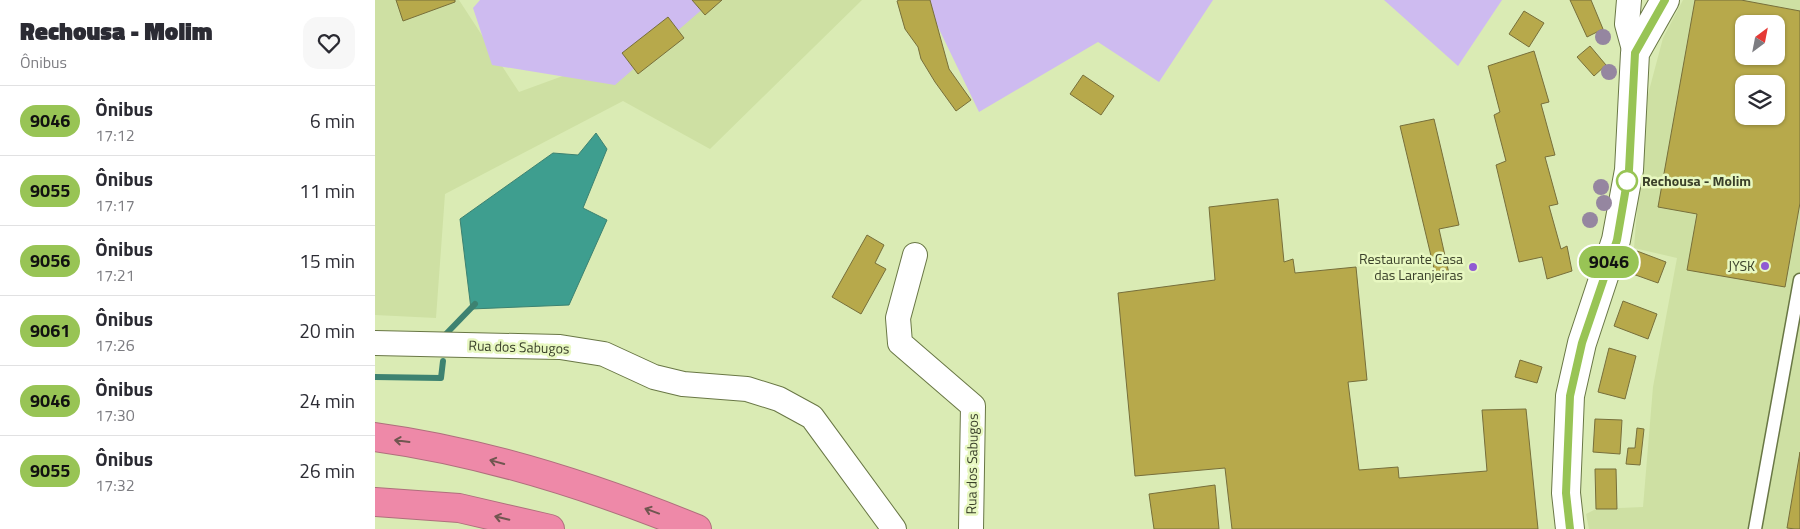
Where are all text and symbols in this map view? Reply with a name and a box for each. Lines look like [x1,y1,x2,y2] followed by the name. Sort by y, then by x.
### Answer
[20,13,212,49] text: Rechousa - Molim
[1735,15,1785,65] north arrow
[1735,15,1785,125] map controls
[303,17,355,69] button: heart
[20,50,67,74] text: Ônibus
[1735,75,1785,125] button: layers
[95,94,153,123] text: Ônibus
[310,106,355,135] text: 6 min
[30,107,70,134] text: 9046
[95,123,135,147] text: 17:12
[95,164,153,193] text: Ônibus
[1616,170,1638,192] marker: Rechousa - Molim
[1642,170,1751,191] place label: Rechousa - Molim
[299,176,355,205] text: 11 min
[30,177,70,204] text: 9055
[95,193,135,217] text: 17:17
[95,234,153,263] text: Ônibus
[299,246,355,275] text: 15 min
[1574,246,1644,278] line badge: 9046
[30,247,70,274] text: 9056
[1359,248,1463,285] place label: Restaurante Casa das Laranjeiras
[1589,248,1629,275] text: 9046
[1728,255,1755,276] place label: JYSK
[1759,260,1771,272] marker: JYSK
[1467,261,1479,273] marker: Restaurante Casa das Laranjeiras
[95,263,135,287] text: 17:21
[95,304,153,333] text: Ônibus
[299,316,355,345] text: 20 min
[30,317,70,344] text: 9061
[95,333,135,357] text: 17:26
[468,334,570,359] street label: Rua dos Sabugos
[95,374,153,403] text: Ônibus
[299,386,355,415] text: 24 min
[30,387,70,414] text: 9046
[95,403,135,427] text: 17:30
[960,413,983,515] street label: Rua dos Sabugos
[394,435,410,445] one-way arrow
[95,444,153,473] text: Ônibus
[299,456,355,485] text: 26 min
[30,457,70,484] text: 9055
[490,457,506,466] one-way arrow
[95,473,135,497] text: 17:32
[645,506,660,515] one-way arrow
[495,513,511,522] one-way arrow

